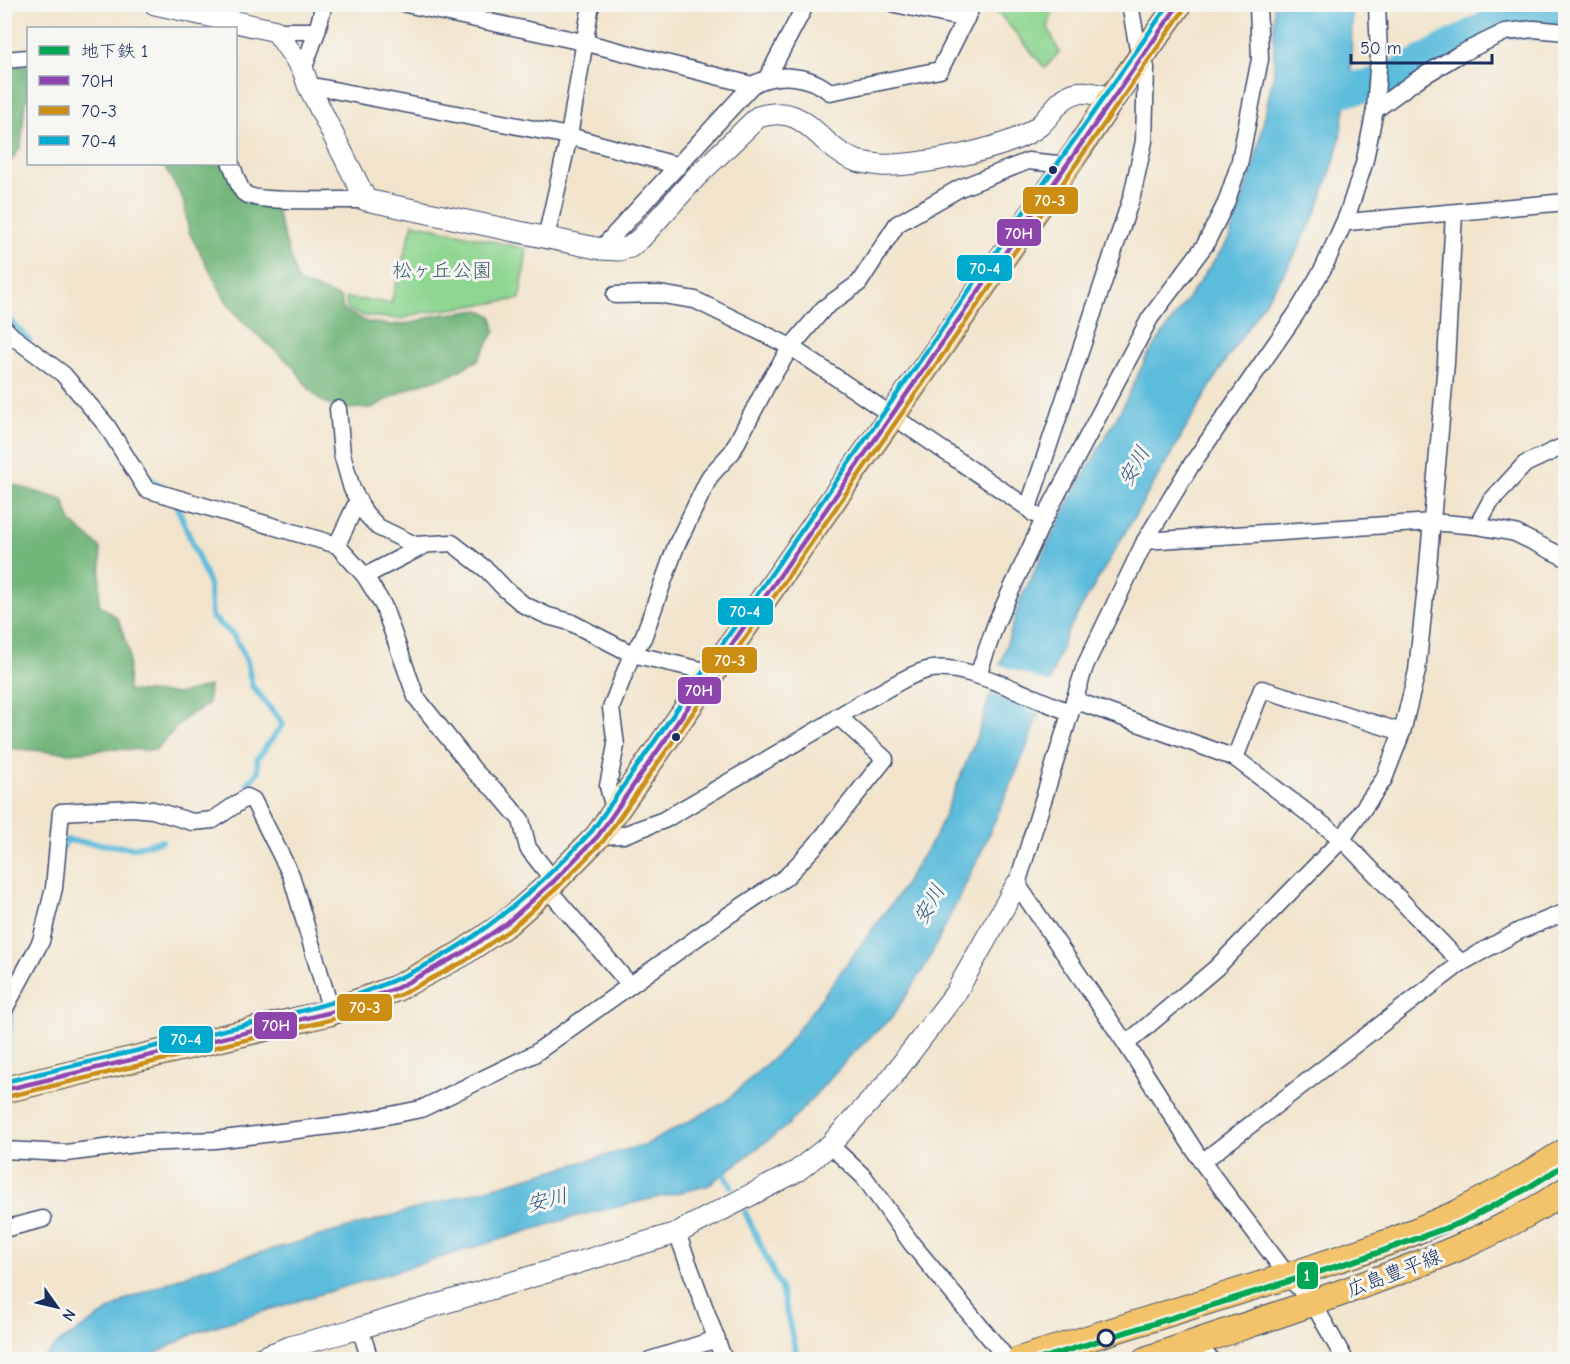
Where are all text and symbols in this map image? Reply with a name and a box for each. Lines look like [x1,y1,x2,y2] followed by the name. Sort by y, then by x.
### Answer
[27,27,237,165] legend
[1351,27,1492,65] scale bar
[1360,38,1402,59] text: 50 m
[81,41,148,62] text: 地下鉄 1
[81,71,114,92] text: 70H
[81,101,117,122] text: 70-3
[81,131,116,152] text: 70-4
[1047,164,1059,176] unlabelled marker
[1022,186,1079,215] line badge: 70-3
[1035,192,1065,210] text: 70-3
[996,218,1042,247] line badge: 70H
[1005,225,1033,243] text: 70H
[956,254,1013,282] line badge: 70-4
[392,259,492,282] park label: 松ヶ丘公園
[970,260,1000,278] text: 70-4
[1113,442,1155,490] water label: 安川
[717,597,774,626] line badge: 70-4
[730,603,760,621] text: 70-4
[701,646,758,674] line badge: 70-3
[715,652,745,670] text: 70-3
[677,676,722,705] line badge: 70H
[685,682,713,700] text: 70H
[670,731,682,743] unlabelled marker
[908,880,950,928] water label: 安川
[336,993,393,1022] line badge: 70-3
[350,999,380,1017] text: 70-3
[253,1011,298,1040] line badge: 70H
[262,1017,290,1035] text: 70H
[158,1025,214,1054] line badge: 70-4
[171,1031,201,1049] text: 70-4
[524,1183,570,1217] water label: 安川
[1343,1244,1445,1302] street label: 広島豊平線
[1296,1261,1319,1290] line badge: 1
[1304,1267,1310,1285] text: 1
[27,1277,87,1337] north arrow
[58,1305,79,1324] text: N
[1097,1329,1115,1347] unlabelled marker

